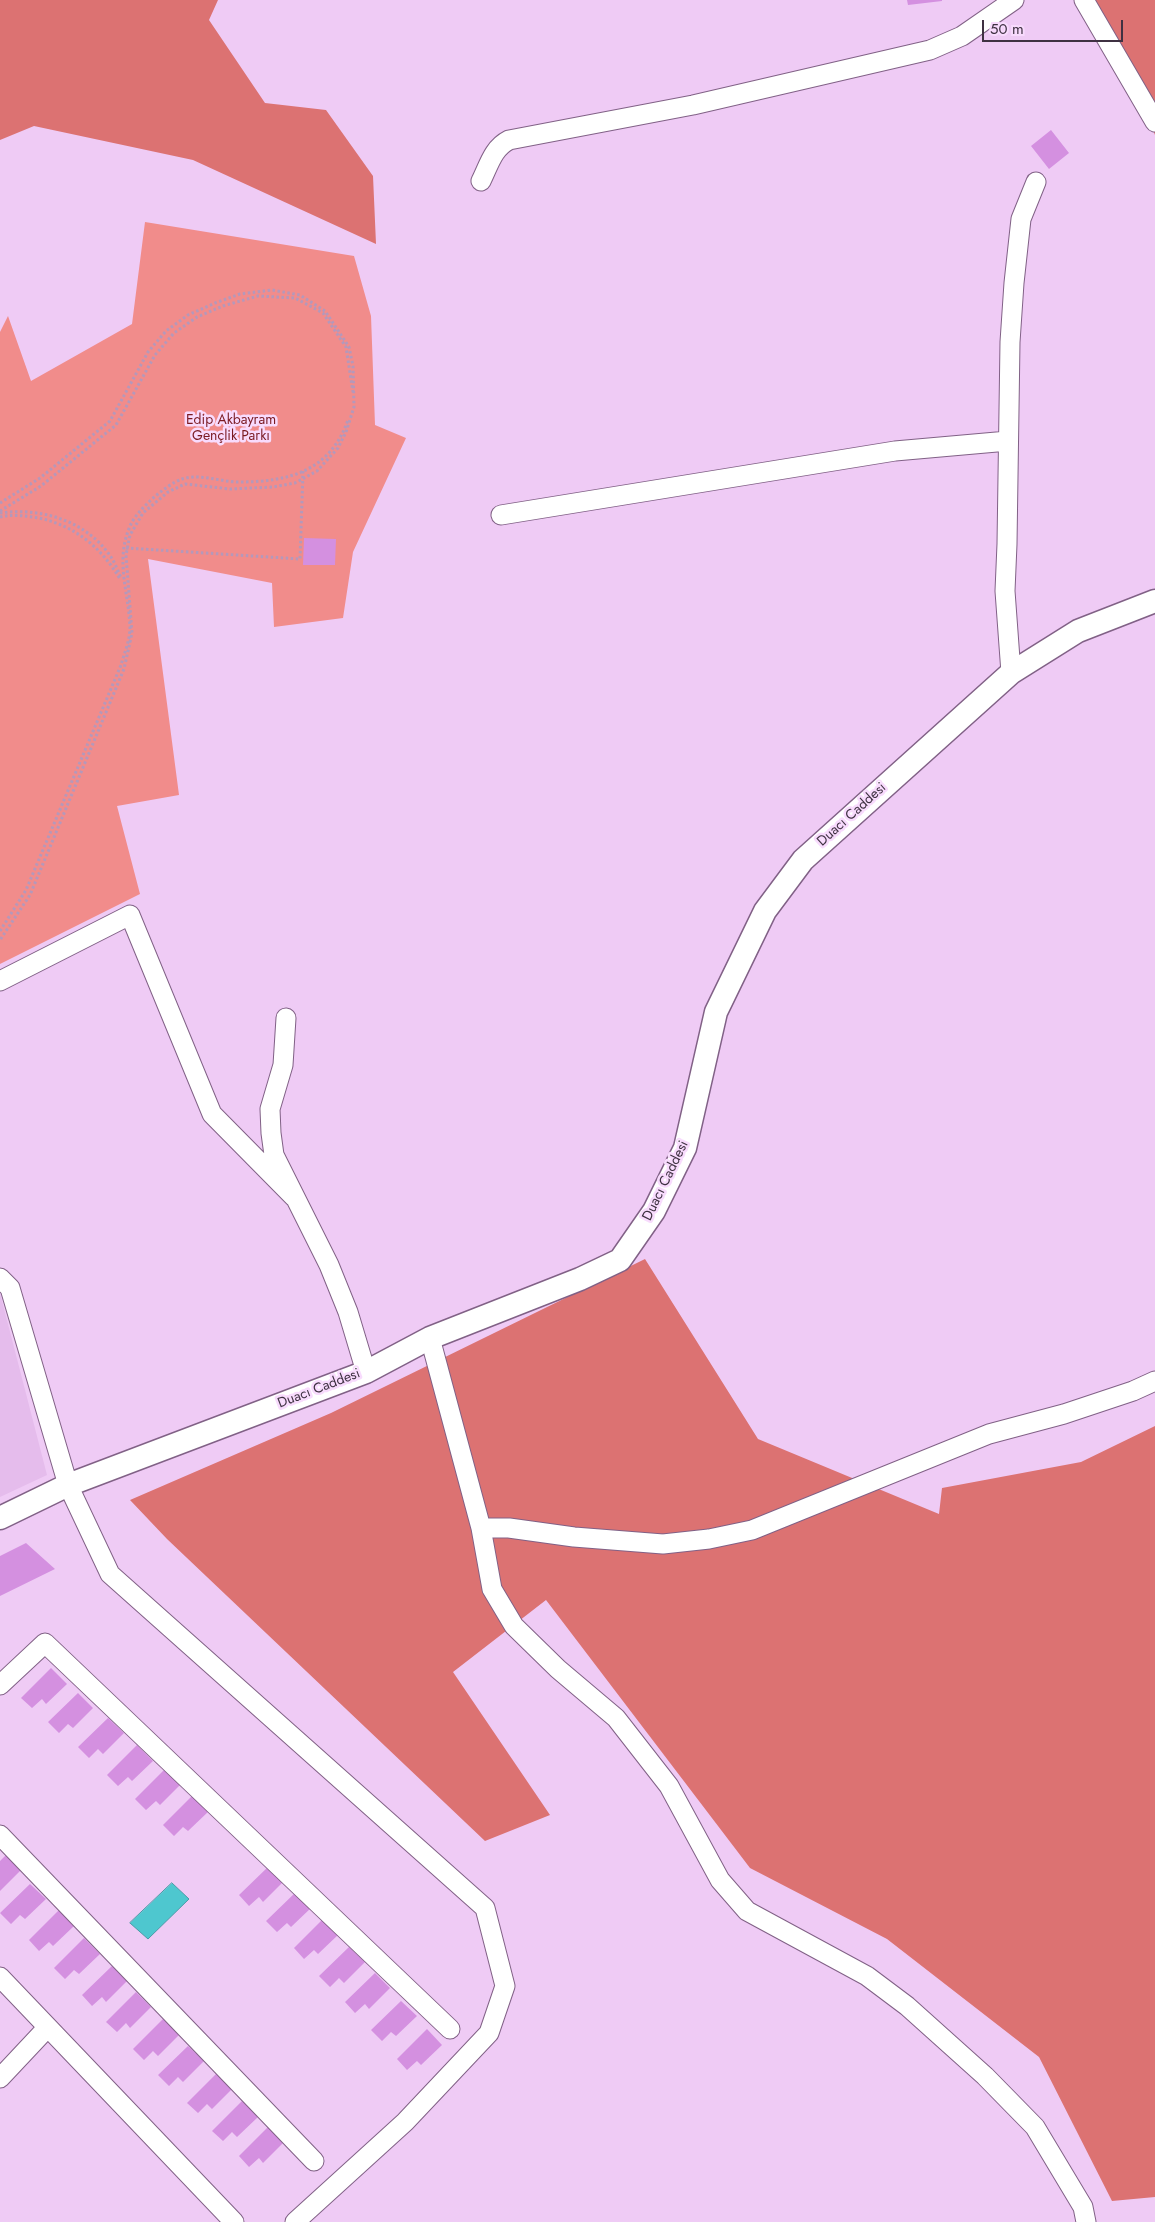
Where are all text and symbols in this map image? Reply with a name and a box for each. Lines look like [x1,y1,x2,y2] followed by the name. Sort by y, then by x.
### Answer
[985,10,1126,42] scale bar
[990,18,1024,40] text: 50 m
[186,413,276,446] park label: Edip Akbayram Gençlik Parkı
[814,780,890,850] street label: Duacı Caddesi
[639,1138,693,1224] street label: Duacı Caddesi
[275,1366,363,1412] street label: Duacı Caddesi

